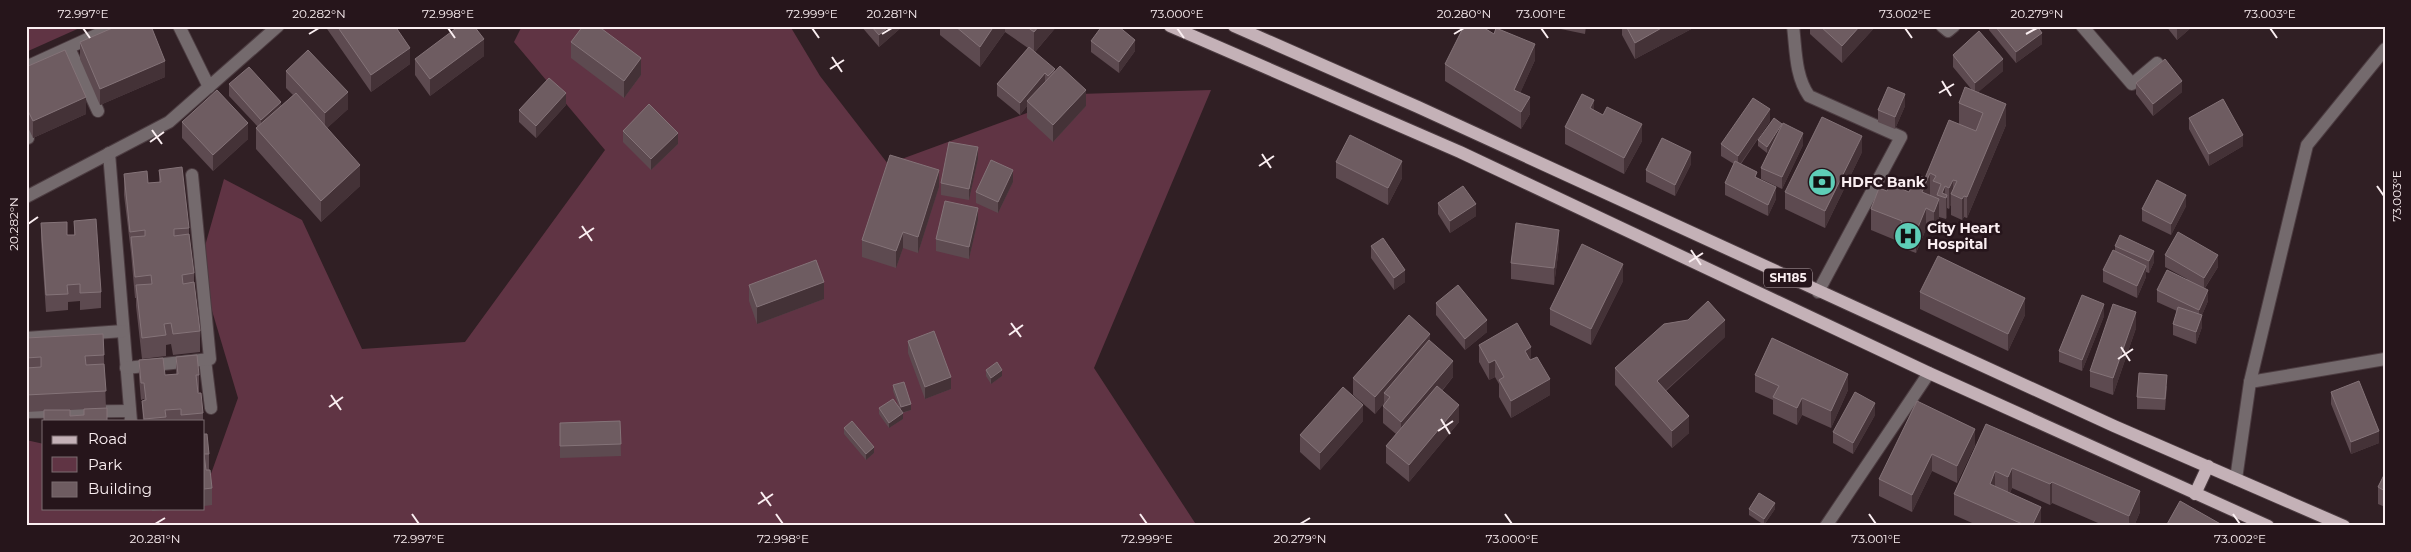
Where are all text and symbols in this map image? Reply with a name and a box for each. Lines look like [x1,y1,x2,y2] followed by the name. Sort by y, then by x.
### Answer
[57,6,109,21] text: 72.997°E
[292,6,346,21] text: 20.282°N
[422,6,474,21] text: 72.998°E
[786,6,838,21] text: 72.999°E
[867,6,917,21] text: 20.281°N
[1150,6,1204,21] text: 73.000°E
[1437,6,1491,21] text: 20.280°N
[1516,6,1566,21] text: 73.001°E
[1879,6,1931,21] text: 73.002°E
[2010,6,2064,21] text: 20.279°N
[2244,6,2296,21] text: 73.003°E
[1807,167,1837,197] bank icon: HDFC Bank
[2389,170,2404,222] text: 73.003°E
[1841,173,1926,191] place label: HDFC Bank
[6,197,21,251] text: 20.282°N
[1927,219,2000,253] place label: City Heart Hospital
[1893,221,1923,251] hospital icon: City Heart Hospital
[1764,268,1812,288] road number: SH185
[42,420,205,510] legend
[88,429,127,448] text: Road
[88,455,122,474] text: Park
[88,479,152,498] text: Building
[130,531,180,546] text: 20.281°N
[393,531,445,546] text: 72.997°E
[757,531,809,546] text: 72.998°E
[1121,531,1173,546] text: 72.999°E
[1273,531,1327,546] text: 20.279°N
[1485,531,1539,546] text: 73.000°E
[1851,531,1901,546] text: 73.001°E
[2214,531,2266,546] text: 73.002°E

